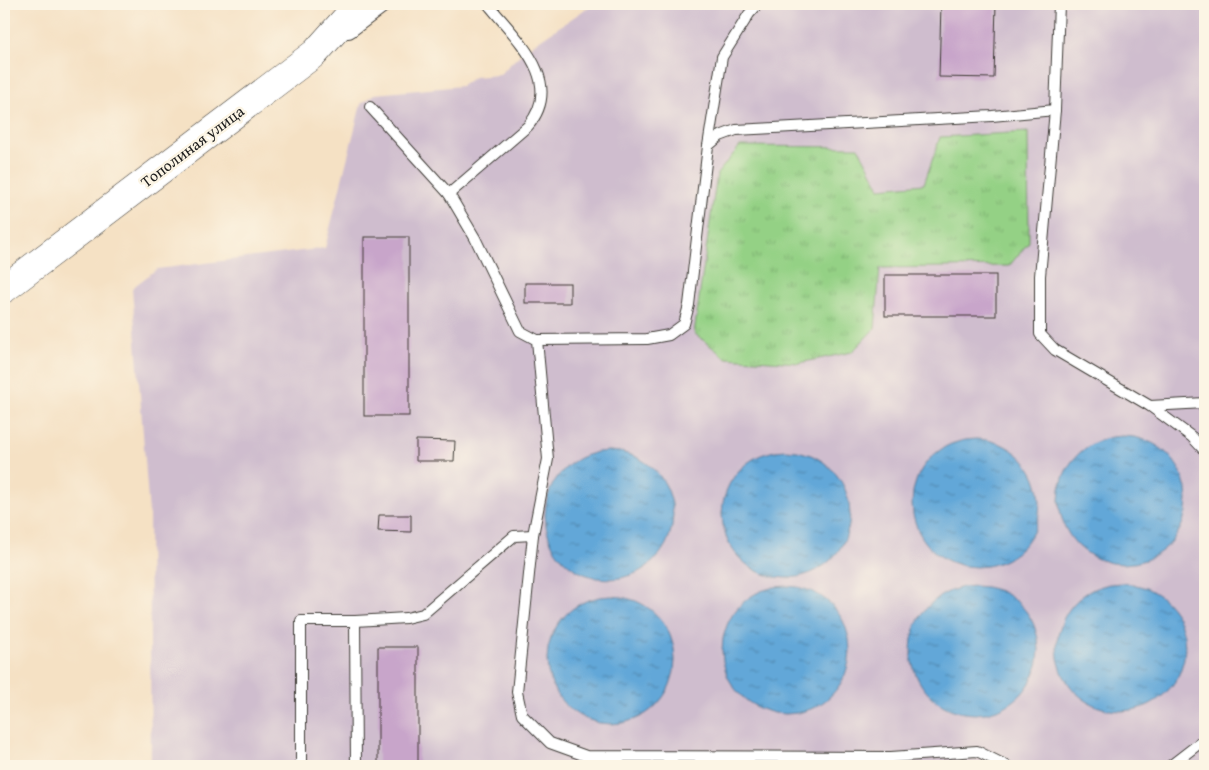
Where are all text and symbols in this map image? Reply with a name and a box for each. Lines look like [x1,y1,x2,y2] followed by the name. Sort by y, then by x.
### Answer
[135,99,249,193] street label: Тополиная улица

